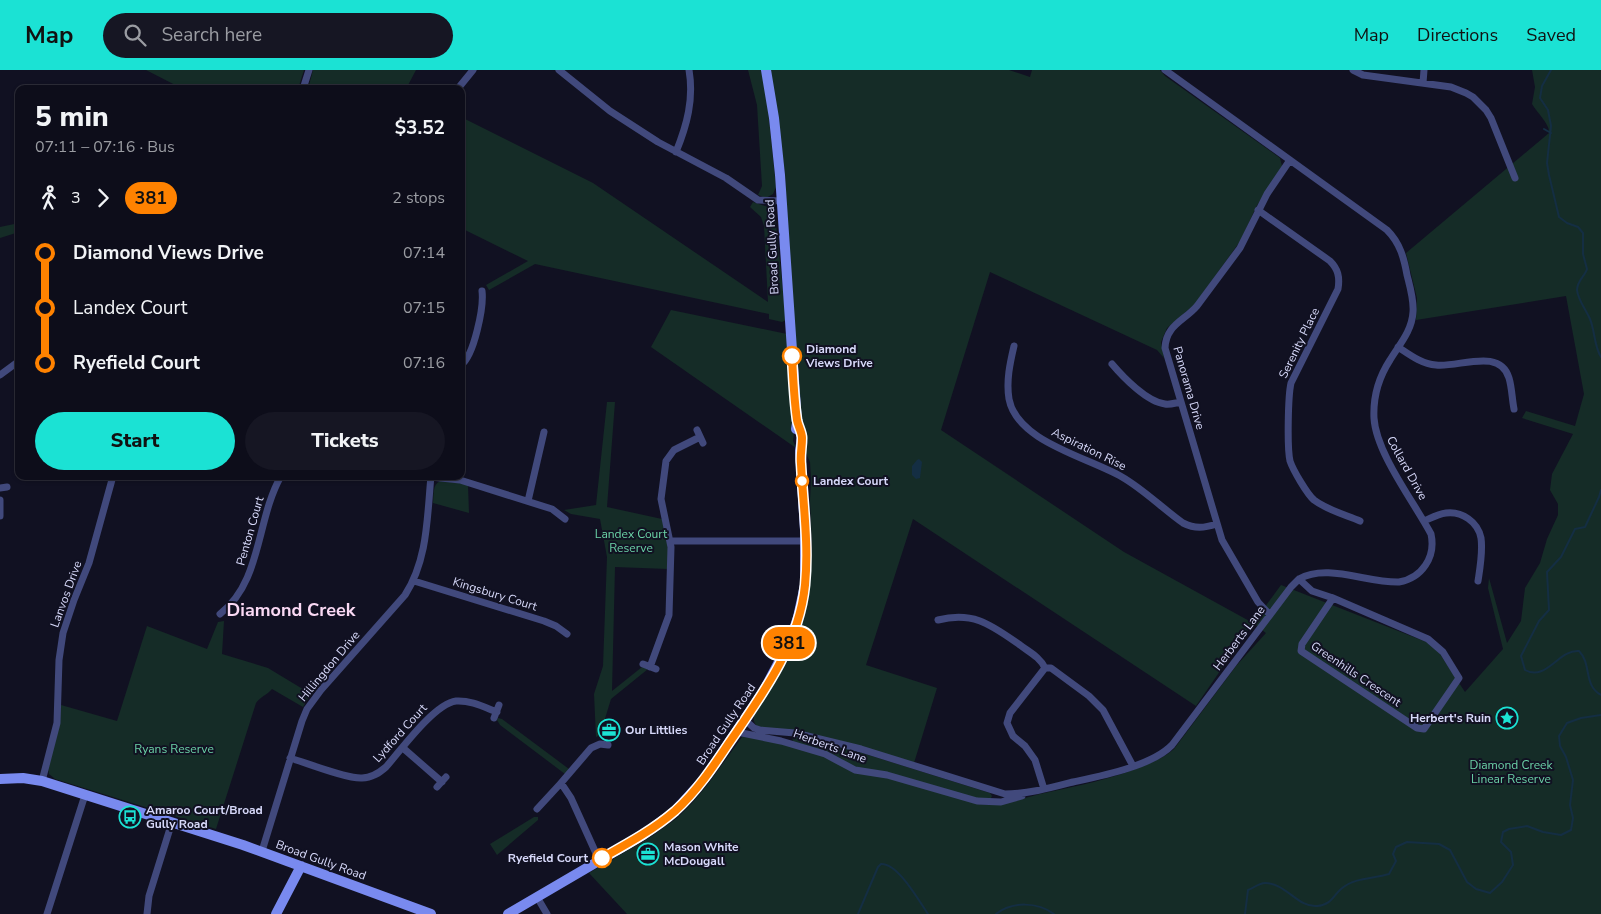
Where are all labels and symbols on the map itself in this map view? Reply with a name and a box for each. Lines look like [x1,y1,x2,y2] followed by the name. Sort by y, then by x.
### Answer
[762,199,782,295] street label: Broad Gully Road
[1275,305,1323,381] street label: Serenity Place
[805,341,873,371] place label: Diamond Views Drive
[1169,344,1209,432] street label: Panorama Drive
[782,346,802,366] marker: Diamond Views Drive
[1049,424,1129,474] street label: Aspiration Rise
[1383,433,1431,503] street label: Collard Drive
[813,473,888,489] place label: Landex Court
[795,474,809,488] marker: Landex Court
[233,494,268,567] street label: Penton Court
[595,526,668,556] park label: Landex Court Reserve
[47,559,85,629] street label: Lanvos Drive
[451,574,540,615] street label: Kingsbury Court
[227,598,356,622] district label: Diamond Creek
[1209,602,1269,674] street label: Herberts Lane
[295,627,363,705] street label: Hillingdon Drive
[760,627,818,659] line badge: 381
[1308,638,1405,711] street label: Greenhills Crescent
[693,680,759,768] street label: Broad Gully Road
[369,700,431,766] street label: Lydford Court
[1495,706,1519,730] place icon: Herbert's Ruin
[1410,710,1491,726] place label: Herbert's Ruin
[597,718,621,742] office icon: Our Littlies
[625,722,687,738] place label: Our Littlies
[791,725,869,767] street label: Herberts Lane
[134,741,214,757] park label: Ryans Reserve
[1470,757,1553,787] park label: Diamond Creek Linear Reserve
[146,802,263,832] place label: Amaroo Court/Broad Gully Road
[118,805,142,829] bus stop icon: Amaroo Court/Broad Gully Road
[274,836,368,884] street label: Broad Gully Road
[664,839,739,869] place label: Mason White McDougall
[636,842,660,866] office icon: Mason White McDougall
[592,848,612,868] marker: Ryefield Court
[508,850,588,866] place label: Ryefield Court

